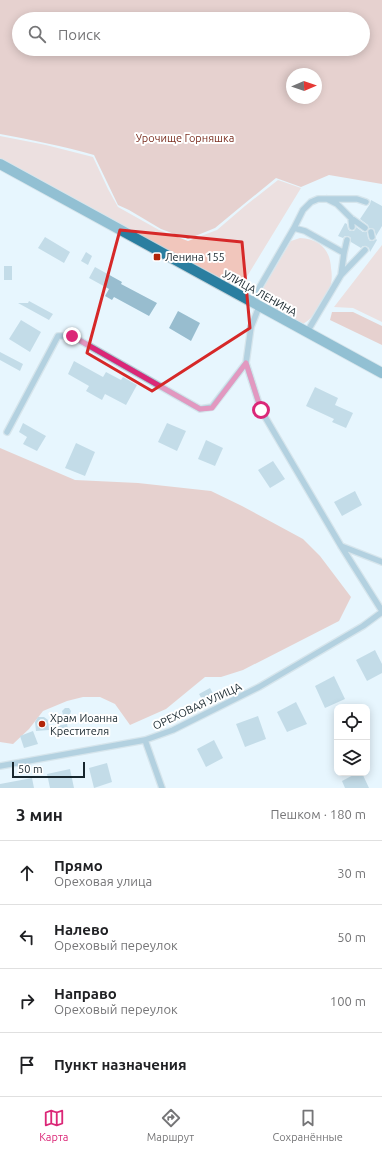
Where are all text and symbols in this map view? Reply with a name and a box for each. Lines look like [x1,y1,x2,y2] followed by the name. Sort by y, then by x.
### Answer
[12,12,370,56] search box
[26,23,48,45] icon: search
[58,26,101,43] text: Поиск
[286,68,322,104] north arrow
[136,132,234,144] park label: Урочище Горняшка
[165,251,225,263] place label: Ленина 155
[152,252,162,262] marker: Ленина 155
[221,268,300,319] street label: УЛИЦА ЛЕНИНА
[63,327,81,345] route end
[252,401,270,419] route start
[151,680,244,732] street label: ОРЕХОВАЯ УЛИЦА
[334,704,370,776] map controls
[334,704,370,740] button: locate
[50,712,118,737] place label: Храм Иоанна Крестителя
[37,719,47,729] marker: Храм Иоанна Крестителя
[334,740,370,776] button: layers
[12,760,85,779] scale bar
[18,763,42,775] text: 50 m
[16,805,63,824] text: 3 мин
[270,807,366,821] text: Пешком · 180 m
[54,857,103,874] text: Прямо
[16,862,38,884] icon: ahead
[337,866,366,880] text: 30 m
[54,874,152,888] text: Ореховая улица
[54,921,109,938] text: Налево
[16,926,38,948] icon: left
[337,930,366,944] text: 50 m
[54,938,178,952] text: Ореховый переулок
[54,985,117,1002] text: Направо
[16,990,38,1012] icon: right
[330,994,366,1008] text: 100 m
[54,1002,178,1016] text: Ореховый переулок
[16,1054,38,1076] icon: arrive
[54,1056,187,1073] text: Пункт назначения
[39,1107,68,1143] tab: Карта
[147,1107,194,1143] tab: Маршрут
[273,1107,343,1143] tab: Сохранённые

